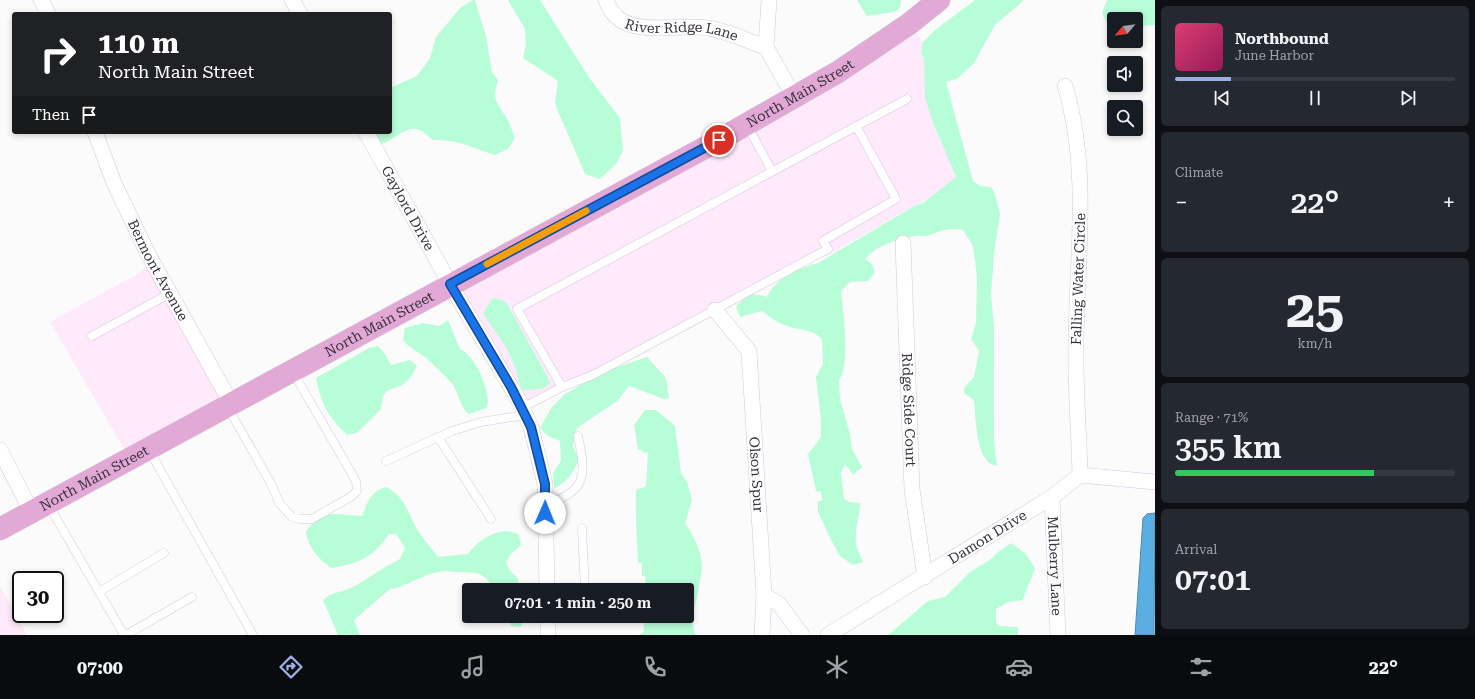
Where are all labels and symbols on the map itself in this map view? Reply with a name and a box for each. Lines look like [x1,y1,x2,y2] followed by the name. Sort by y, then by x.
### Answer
[1107,12,1143,48] north arrow
[623,15,741,44] street label: River Ridge Lane
[743,56,857,131] street label: North Main Street
[702,123,736,157] pin
[378,163,438,254] street label: Gaylord Drive
[1068,212,1088,345] street label: Falling Water Circle
[125,217,192,324] street label: Bermont Avenue
[322,288,436,360] street label: North Main Street
[899,353,919,467] street label: Ridge Side Court
[746,436,767,513] street label: Olson Spur
[37,442,151,514] street label: North Main Street
[524,492,566,534] position arrow
[945,507,1030,567] street label: Damon Drive
[1045,516,1065,616] street label: Mulberry Lane
[12,571,64,623] speed limit sign: 30

